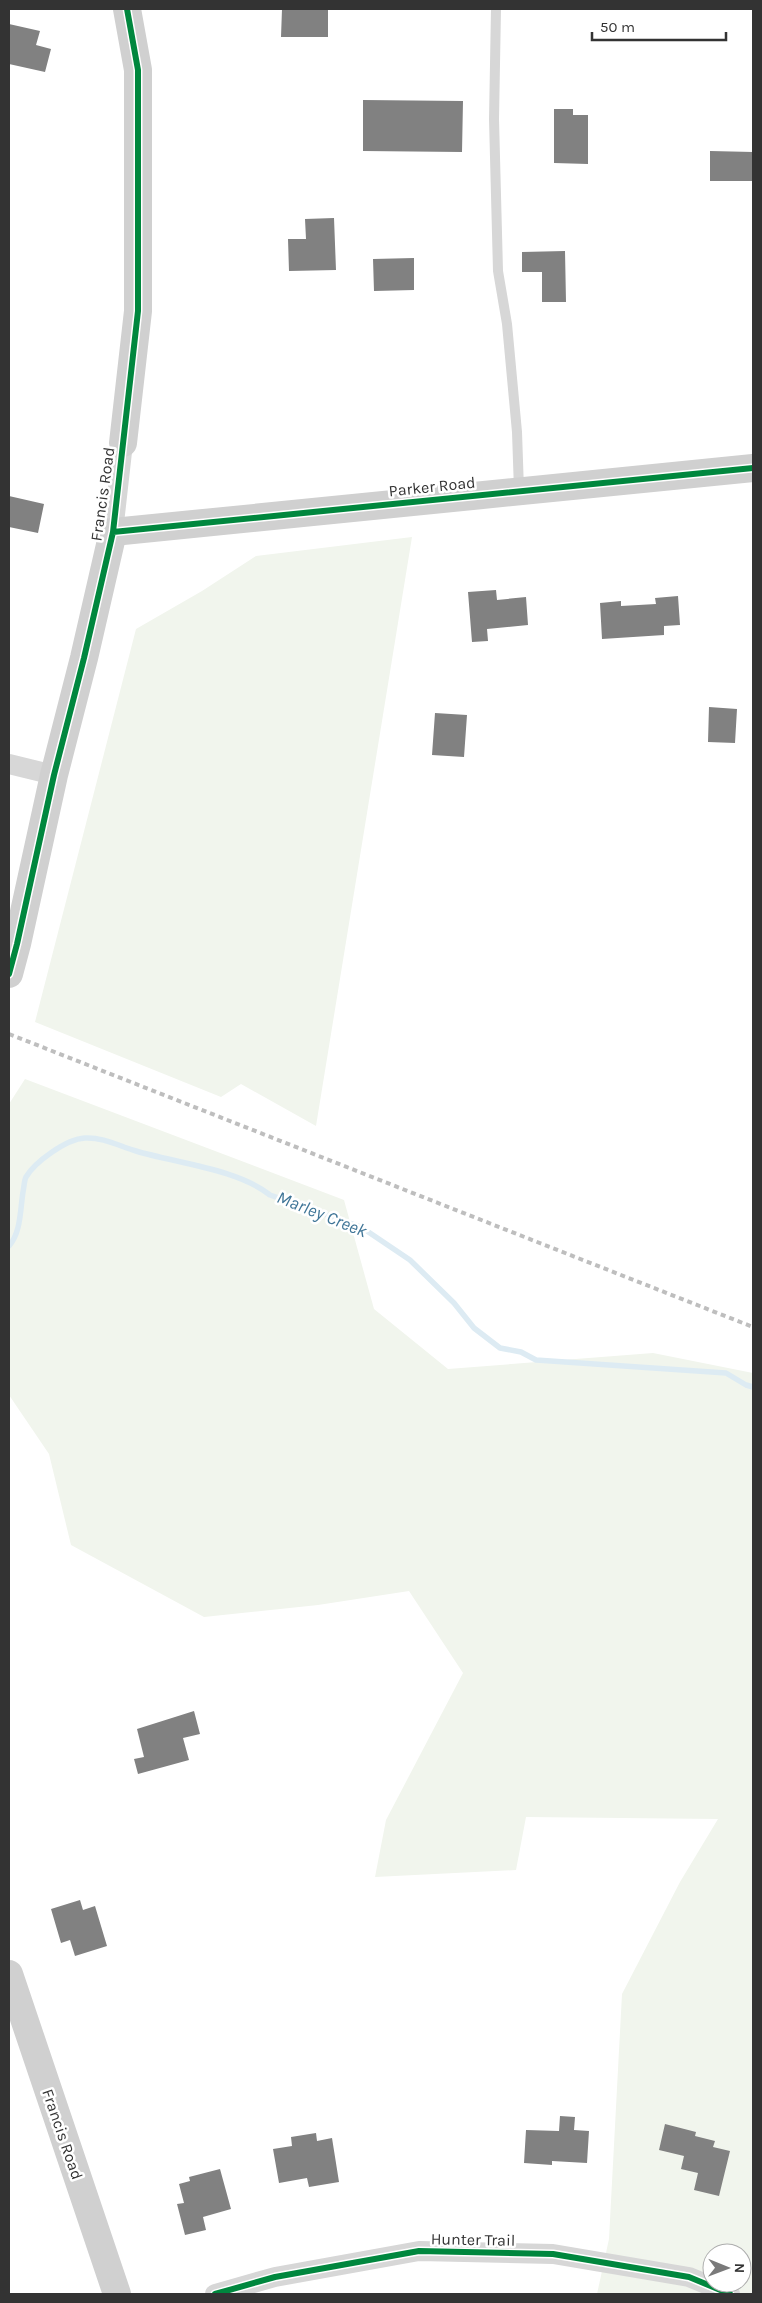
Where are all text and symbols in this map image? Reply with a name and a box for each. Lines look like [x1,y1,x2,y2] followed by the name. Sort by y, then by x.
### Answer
[592,10,726,42] scale bar
[600,18,635,36] text: 50 m
[86,446,118,542] street label: Francis Road
[388,472,476,500] street label: Parker Road
[274,1186,371,1242] water label: Marley Creek
[38,2086,87,2182] street label: Francis Road
[431,2229,515,2250] street label: Hunter Trail
[702,2243,752,2293] north arrow
[731,2263,748,2273] text: N

